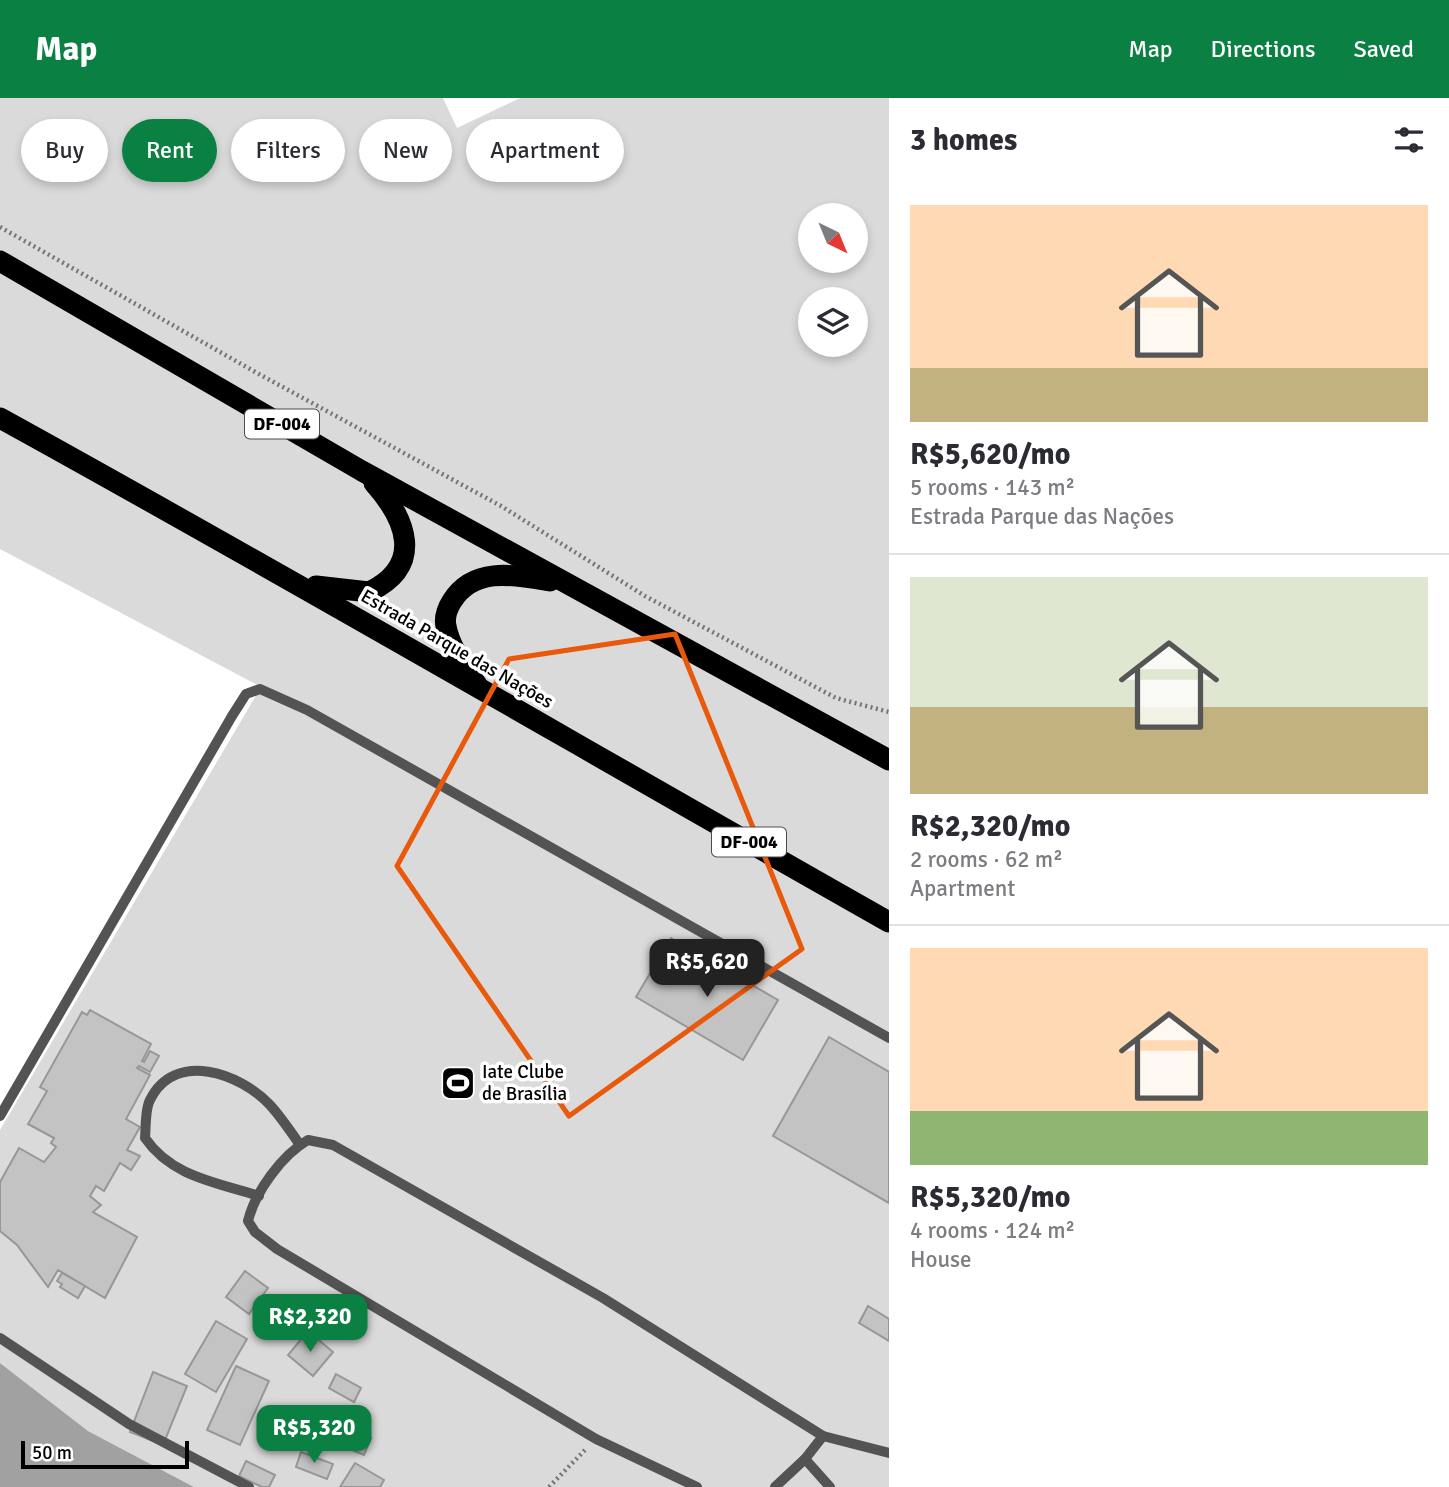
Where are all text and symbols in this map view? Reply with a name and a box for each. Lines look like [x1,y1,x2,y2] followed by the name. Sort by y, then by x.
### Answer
[35,29,97,70] text: Map
[1128,34,1173,64] text: Map
[1211,34,1316,64] text: Directions
[1354,34,1414,64] text: Saved
[21,119,108,182] chip: Buy
[122,119,217,182] chip: Rent
[231,119,345,182] chip: Filters
[359,119,452,182] chip: New
[466,119,624,182] chip: Apartment
[1390,121,1428,159] icon: filters
[910,122,1017,159] text: 3 homes
[798,203,868,273] north arrow
[798,203,868,357] map controls
[1106,250,1232,376] icon: home
[798,287,868,357] button: layers
[245,410,319,438] road number: DF-004
[910,436,1070,473] text: R$5,620/mo
[910,473,1075,502] text: 5 rooms · 143 m²
[910,502,1174,531] text: Estrada Parque das Nações
[357,584,557,714] street label: Estrada Parque das Nações
[1106,622,1232,748] icon: home
[910,808,1070,845] text: R$2,320/mo
[712,828,786,856] road number: DF-004
[910,845,1063,874] text: 2 rooms · 62 m²
[910,874,1015,903] text: Apartment
[642,940,772,999] pin: R$5,620
[665,947,749,976] text: R$5,620
[1106,993,1232,1119] icon: home
[482,1060,567,1106] place label: Iate Clube de Brasília
[439,1064,477,1102] sports icon: Iate Clube de Brasília
[910,1179,1070,1216] text: R$5,320/mo
[910,1216,1075,1245] text: 4 rooms · 124 m²
[910,1245,972,1274] text: House
[245,1294,375,1354] pin: R$2,320
[268,1302,352,1331] text: R$2,320
[249,1406,379,1465] pin: R$5,320
[272,1413,356,1442] text: R$5,320
[21,1438,189,1470] scale bar
[32,1441,72,1465] text: 50 m

